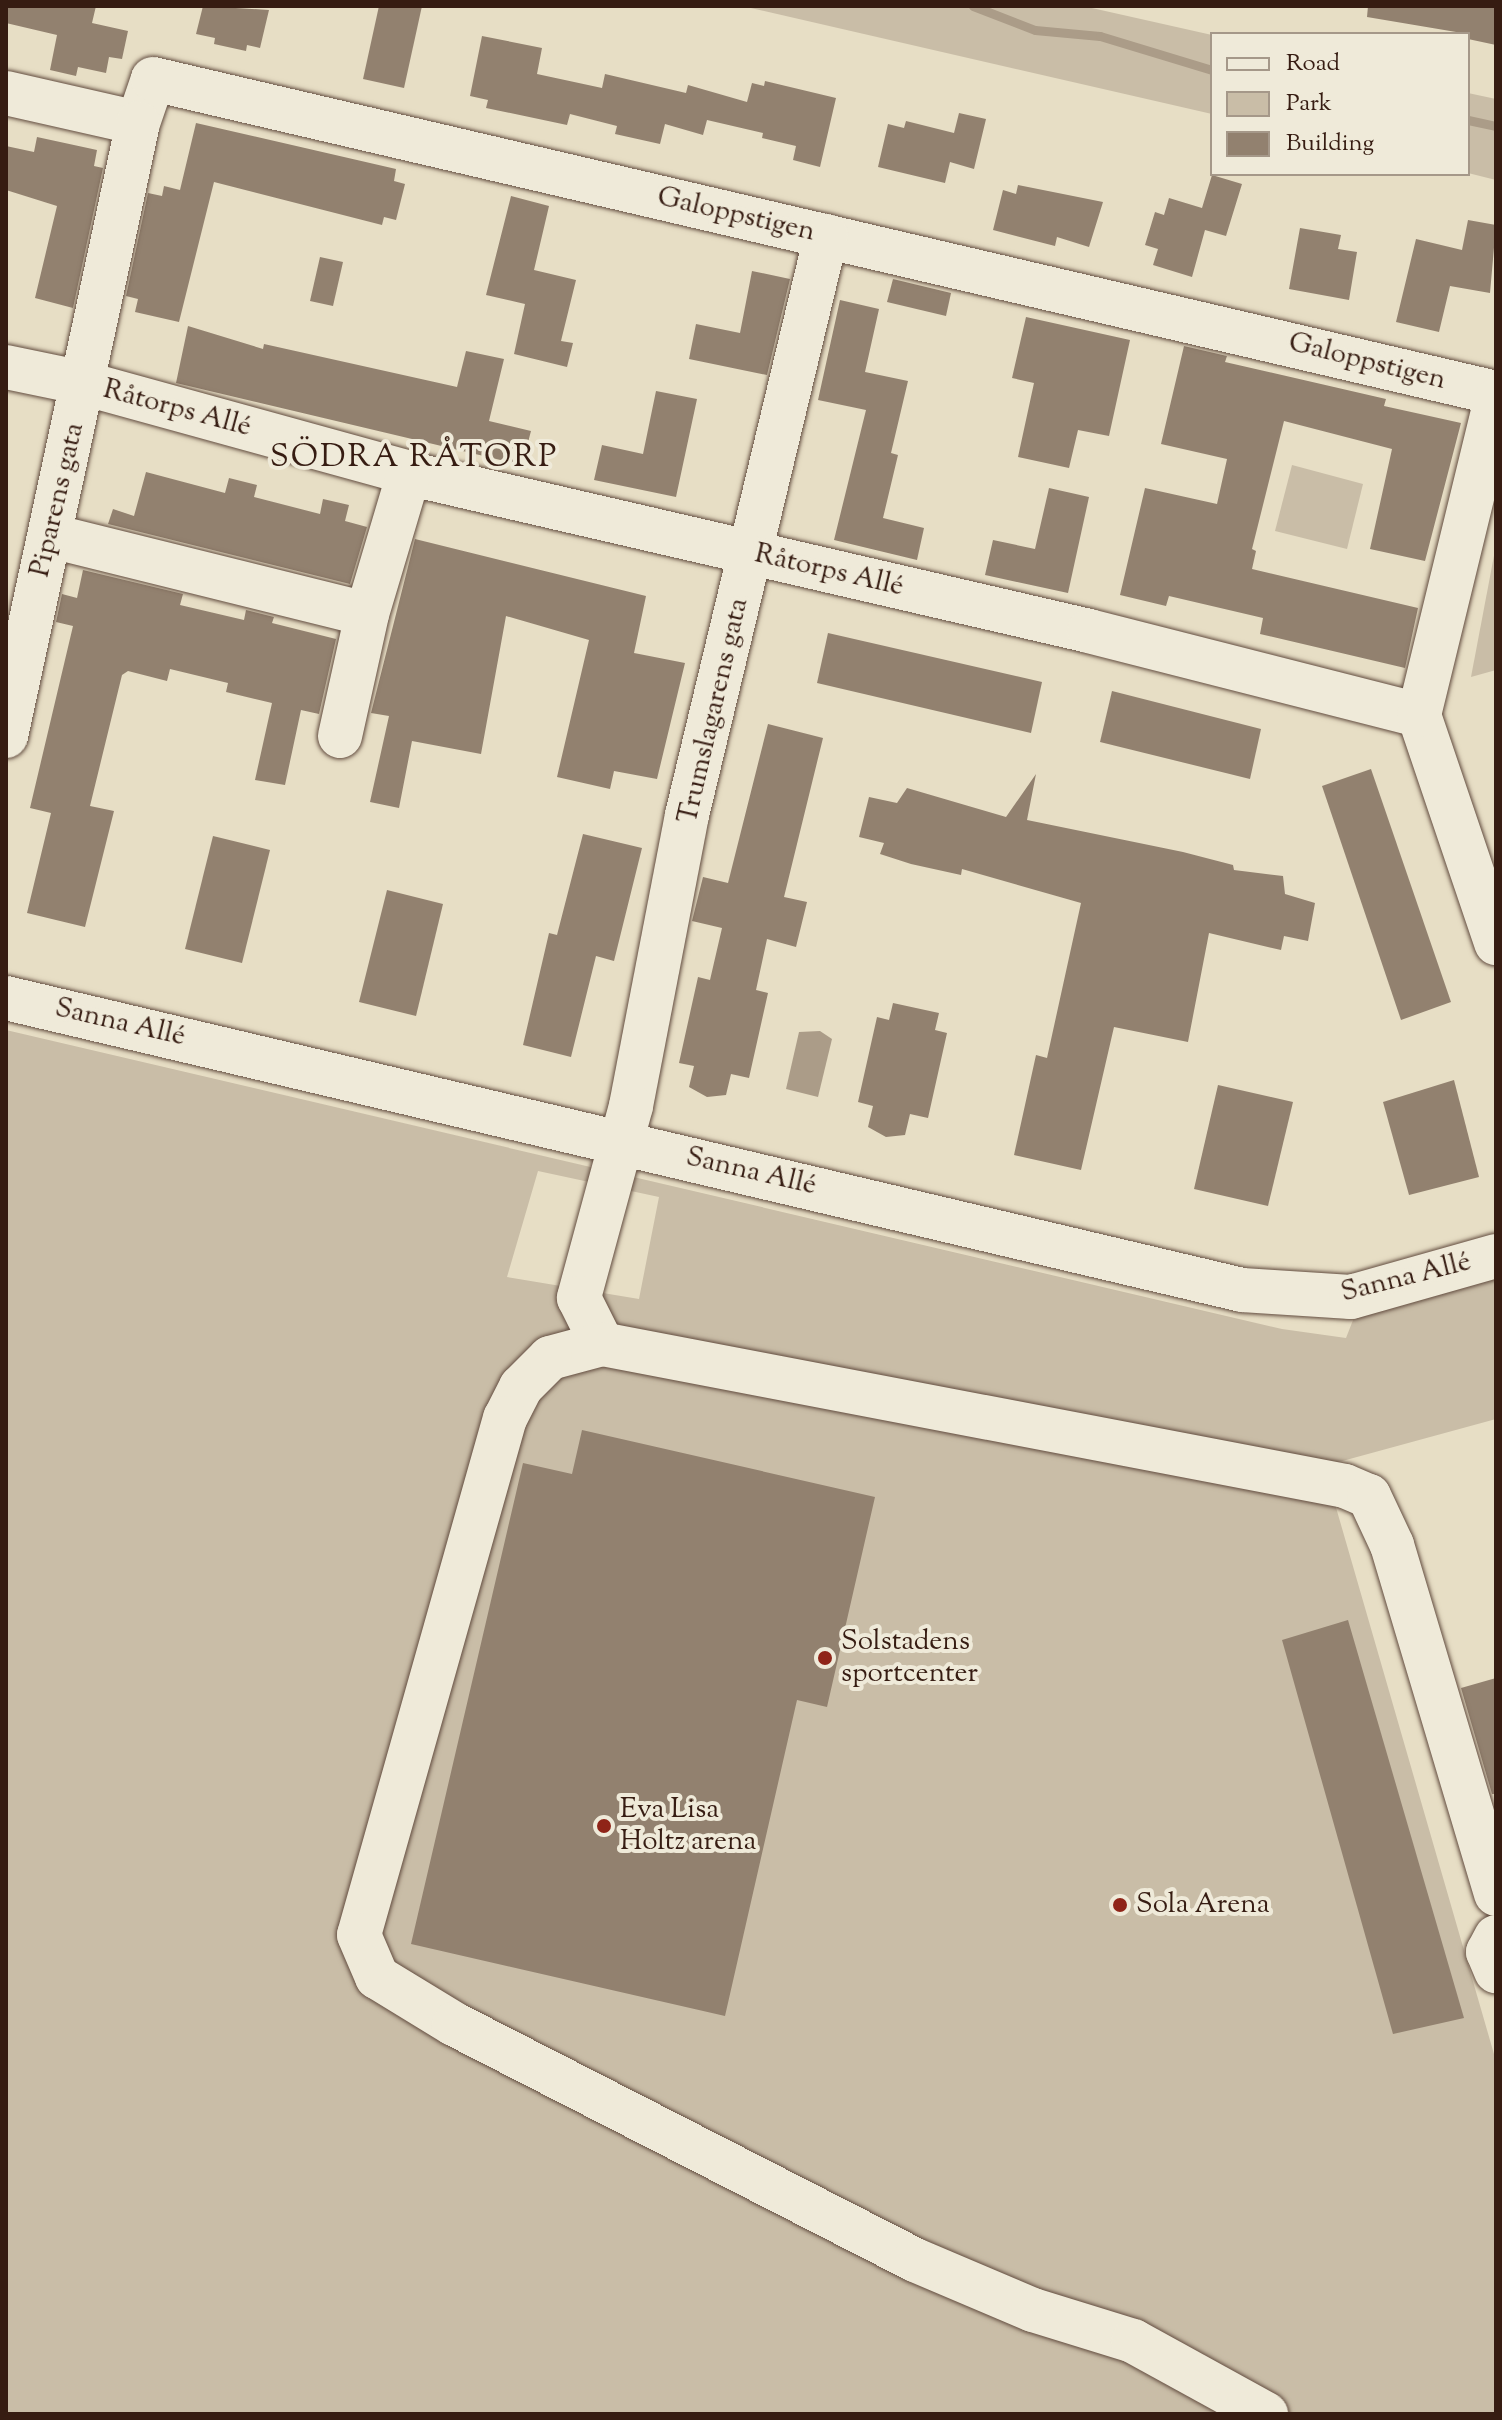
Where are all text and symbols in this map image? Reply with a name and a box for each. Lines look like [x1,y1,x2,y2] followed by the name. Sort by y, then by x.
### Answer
[1210,32,1470,176] legend
[1286,47,1340,81] text: Road
[1286,87,1332,121] text: Park
[1286,127,1374,161] text: Building
[654,181,818,249] street label: Galoppstigen
[1285,326,1449,398] street label: Galoppstigen
[99,373,255,445] street label: Råtorps Allé
[24,420,92,580] street label: Piparens gata
[270,439,558,477] district label: SÖDRA RÅTORP
[751,538,907,604] street label: Råtorps Allé
[672,595,756,827] street label: Trumslagarens gata
[52,992,188,1054] street label: Sanna Allé
[683,1141,819,1203] street label: Sanna Allé
[1338,1246,1474,1310] street label: Sanna Allé
[841,1625,978,1691] place label: Solstadens sportcenter
[816,1649,834,1667] marker: Solstadens sportcenter
[620,1793,756,1859] place label: Eva Lisa Holtz arena
[595,1817,613,1835] marker: Eva Lisa Holtz arena
[1136,1888,1270,1922] place label: Sola Arena
[1111,1896,1129,1914] marker: Sola Arena

